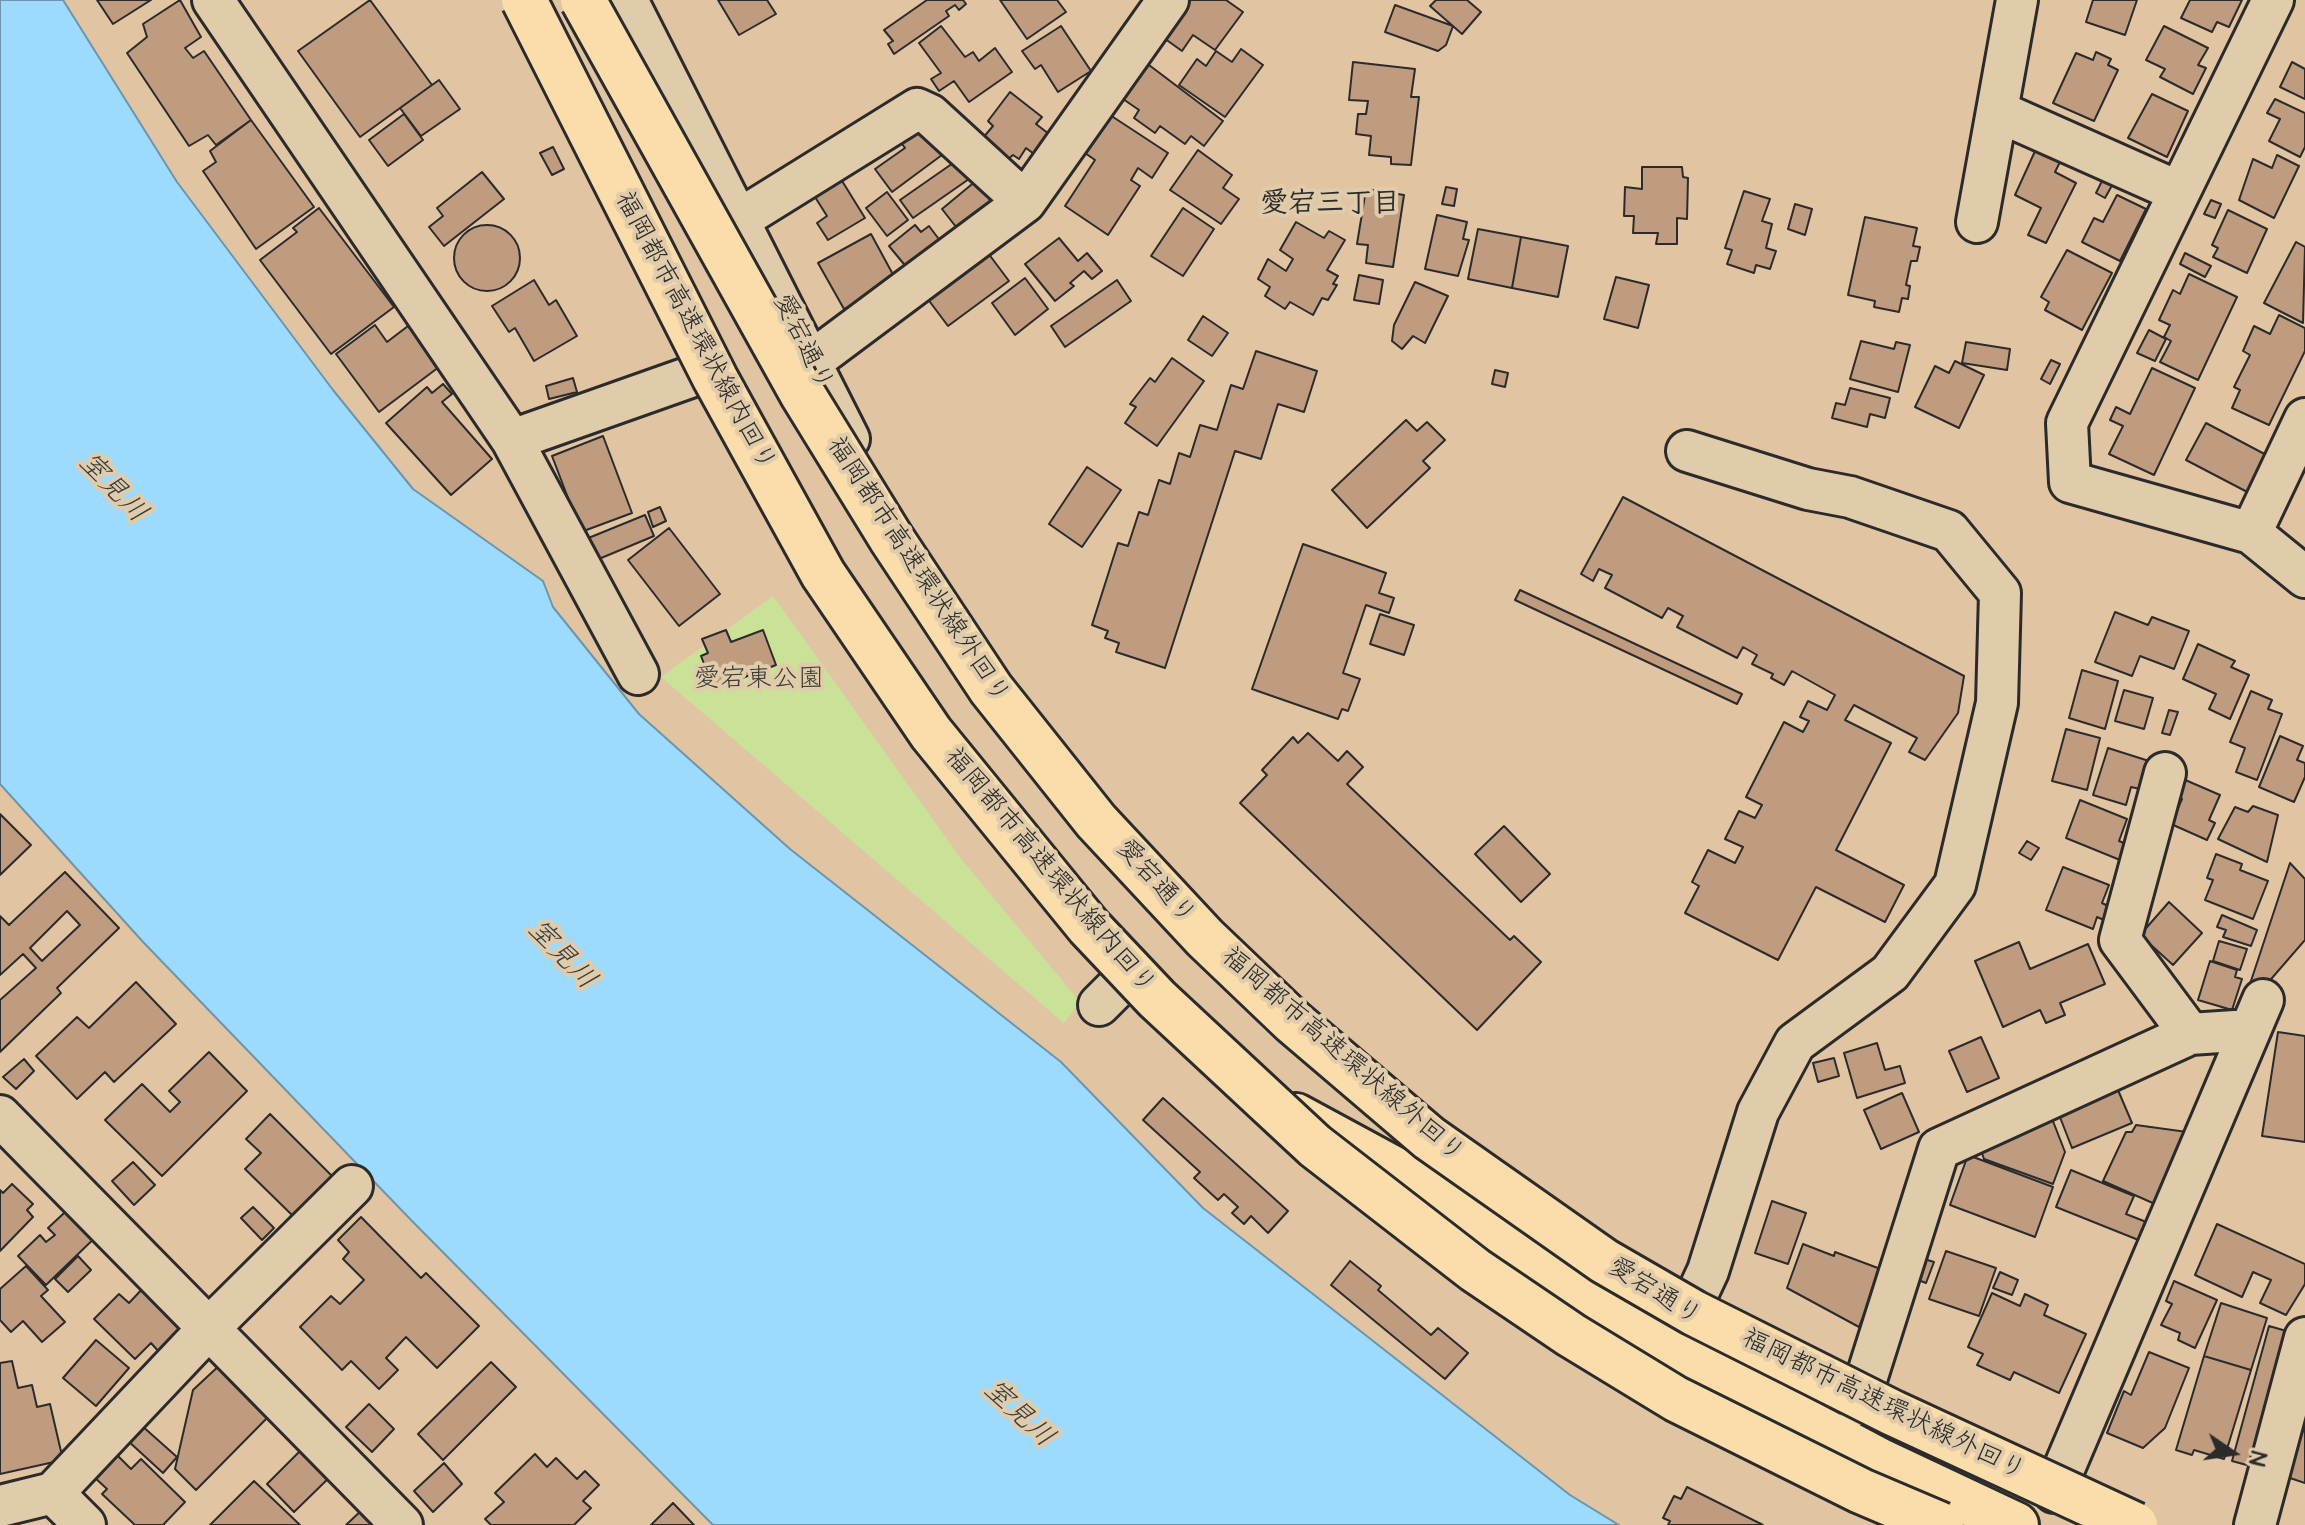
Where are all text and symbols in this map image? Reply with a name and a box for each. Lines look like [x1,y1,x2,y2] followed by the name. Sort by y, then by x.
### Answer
[607,187,781,477] street label: 福岡都市高速環状線内回り
[1260,188,1400,222] district label: 愛宕三丁目
[765,289,839,397] street label: 愛宕通り
[819,432,1015,710] street label: 福岡都市高速環状線外回り
[71,447,153,531] water label: 室見川
[694,665,824,697] park label: 愛宕東公園
[937,742,1161,1002] street label: 福岡都市高速環状線内回り
[1109,834,1201,932] street label: 愛宕通り
[520,914,602,998] water label: 室見川
[1214,942,1470,1170] street label: 福岡都市高速環状線外回り
[1602,1252,1706,1334] street label: 愛宕通り
[1736,1324,2030,1488] street label: 福岡都市高速環状線外回り
[976,1374,1060,1456] water label: 室見川
[2193,1413,2273,1493] north arrow
[2240,1448,2274,1469] text: N

